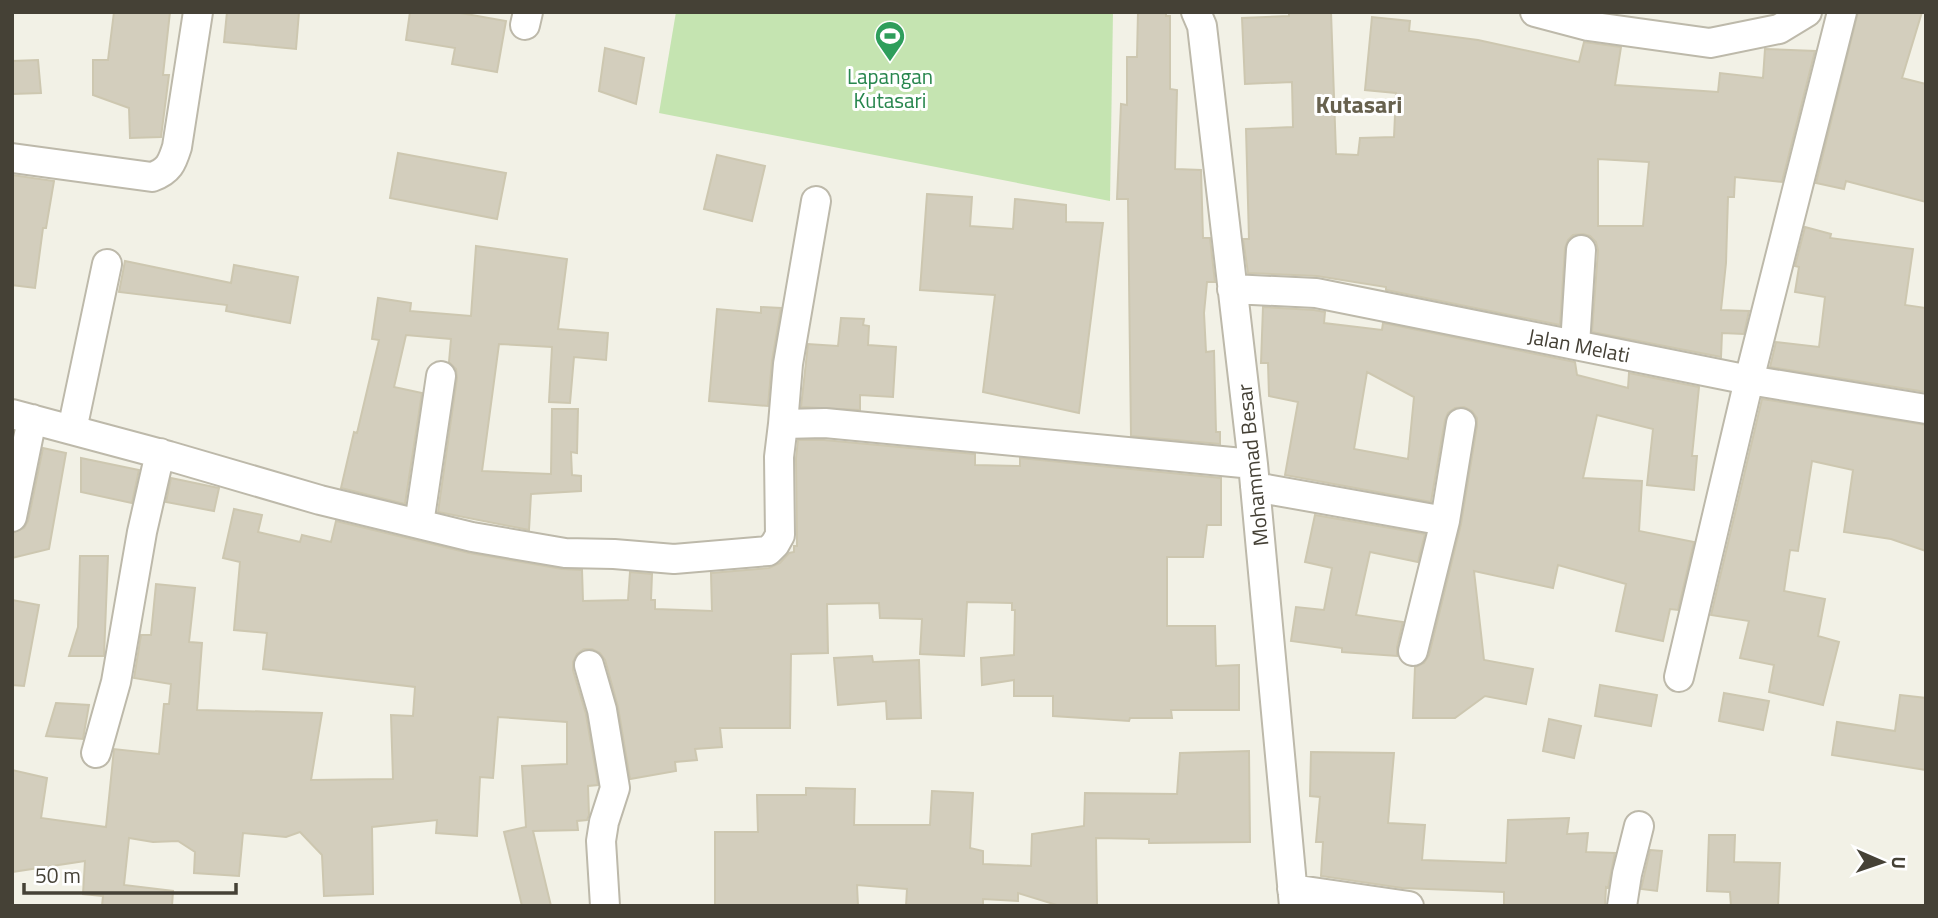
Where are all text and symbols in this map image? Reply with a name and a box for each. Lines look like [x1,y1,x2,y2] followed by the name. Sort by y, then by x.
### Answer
[873,19,907,63] sports icon: Lapangan Kutasari
[847,60,933,116] place label: Lapangan Kutasari
[1316,86,1402,122] district label: Kutasari
[1525,319,1633,371] street label: Jalan Melati
[1228,382,1276,548] street label: Mohammad Besar
[1847,827,1917,897] north arrow
[24,852,236,896] scale bar
[1885,856,1914,869] text: U
[35,859,81,891] text: 50 m

